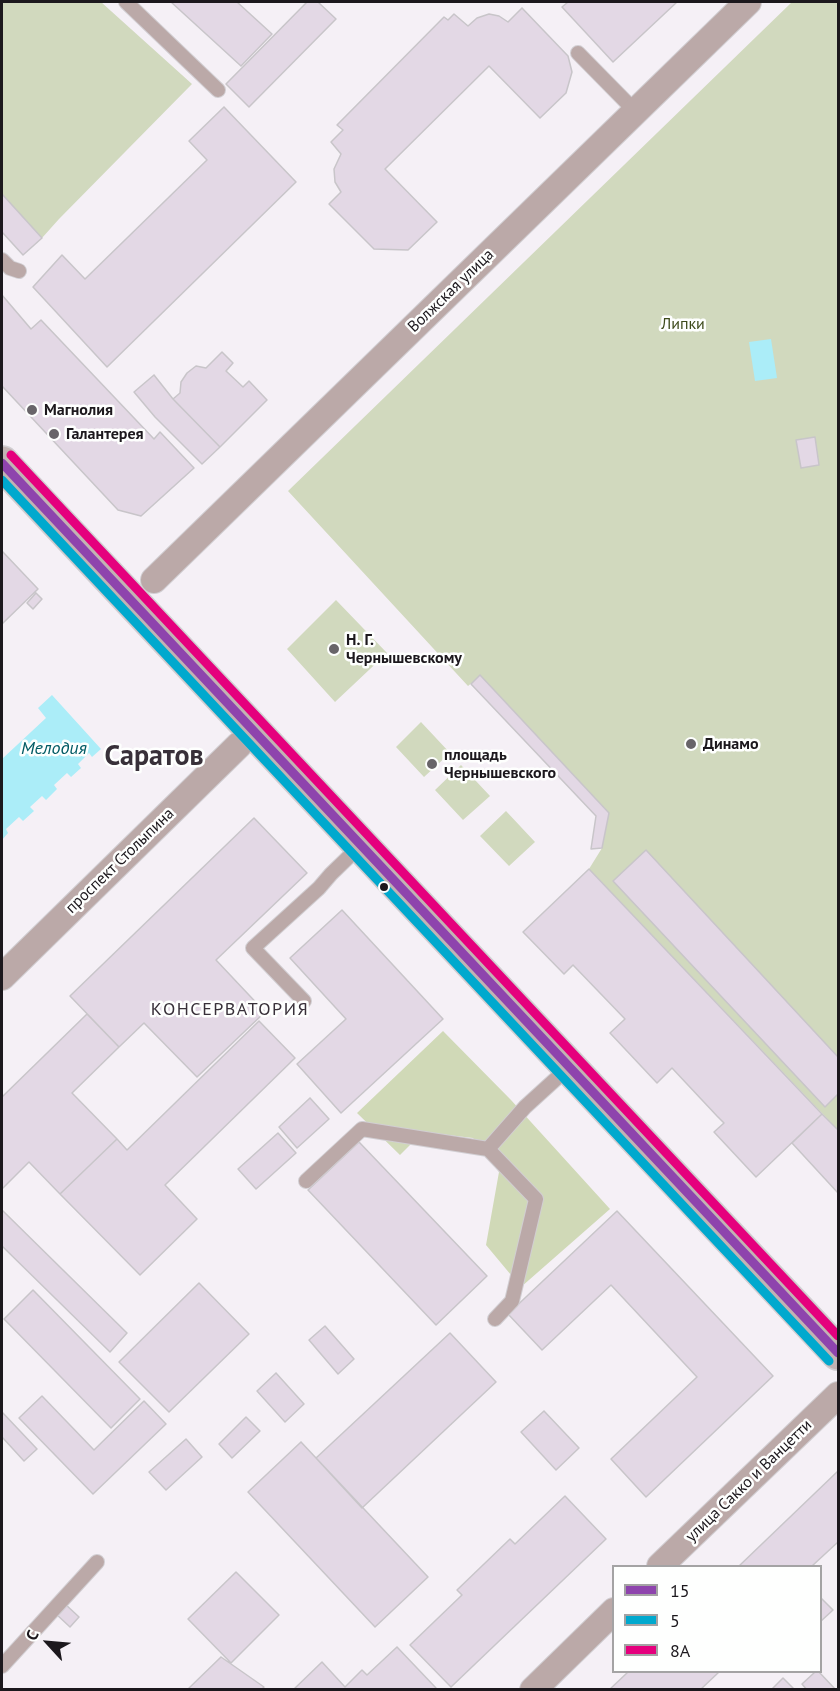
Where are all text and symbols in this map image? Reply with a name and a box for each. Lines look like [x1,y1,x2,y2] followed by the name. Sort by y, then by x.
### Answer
[404,245,498,337] street label: Волжская улица
[661,314,705,334] park label: Липки
[44,400,113,420] place label: Магнолия
[25,403,39,417] marker: Магнолия
[66,424,144,444] place label: Галантерея
[47,427,61,441] marker: Галантерея
[346,630,462,668] place label: Н. Г. Чернышевскому
[327,642,341,656] marker: Н. Г. Чернышевскому
[703,734,759,754] place label: Динамо
[684,737,698,751] marker: Динамо
[21,738,87,760] water label: Мелодия
[104,740,204,774] district label: Саратов
[444,745,556,783] place label: площадь Чернышевского
[425,757,439,771] marker: площадь Чернышевского
[62,804,178,918] street label: проспект Столыпина
[378,881,390,893] unlabelled marker
[151,999,309,1021] district label: КОНСЕРВАТОРИЯ
[682,1416,816,1546] street label: улица Сакко и Ванцетти
[612,1565,822,1673] legend
[670,1579,690,1602] text: 15
[670,1609,680,1632] text: 5
[18,1613,78,1673] north arrow
[21,1627,43,1644] text: С
[670,1639,690,1662] text: 8А

